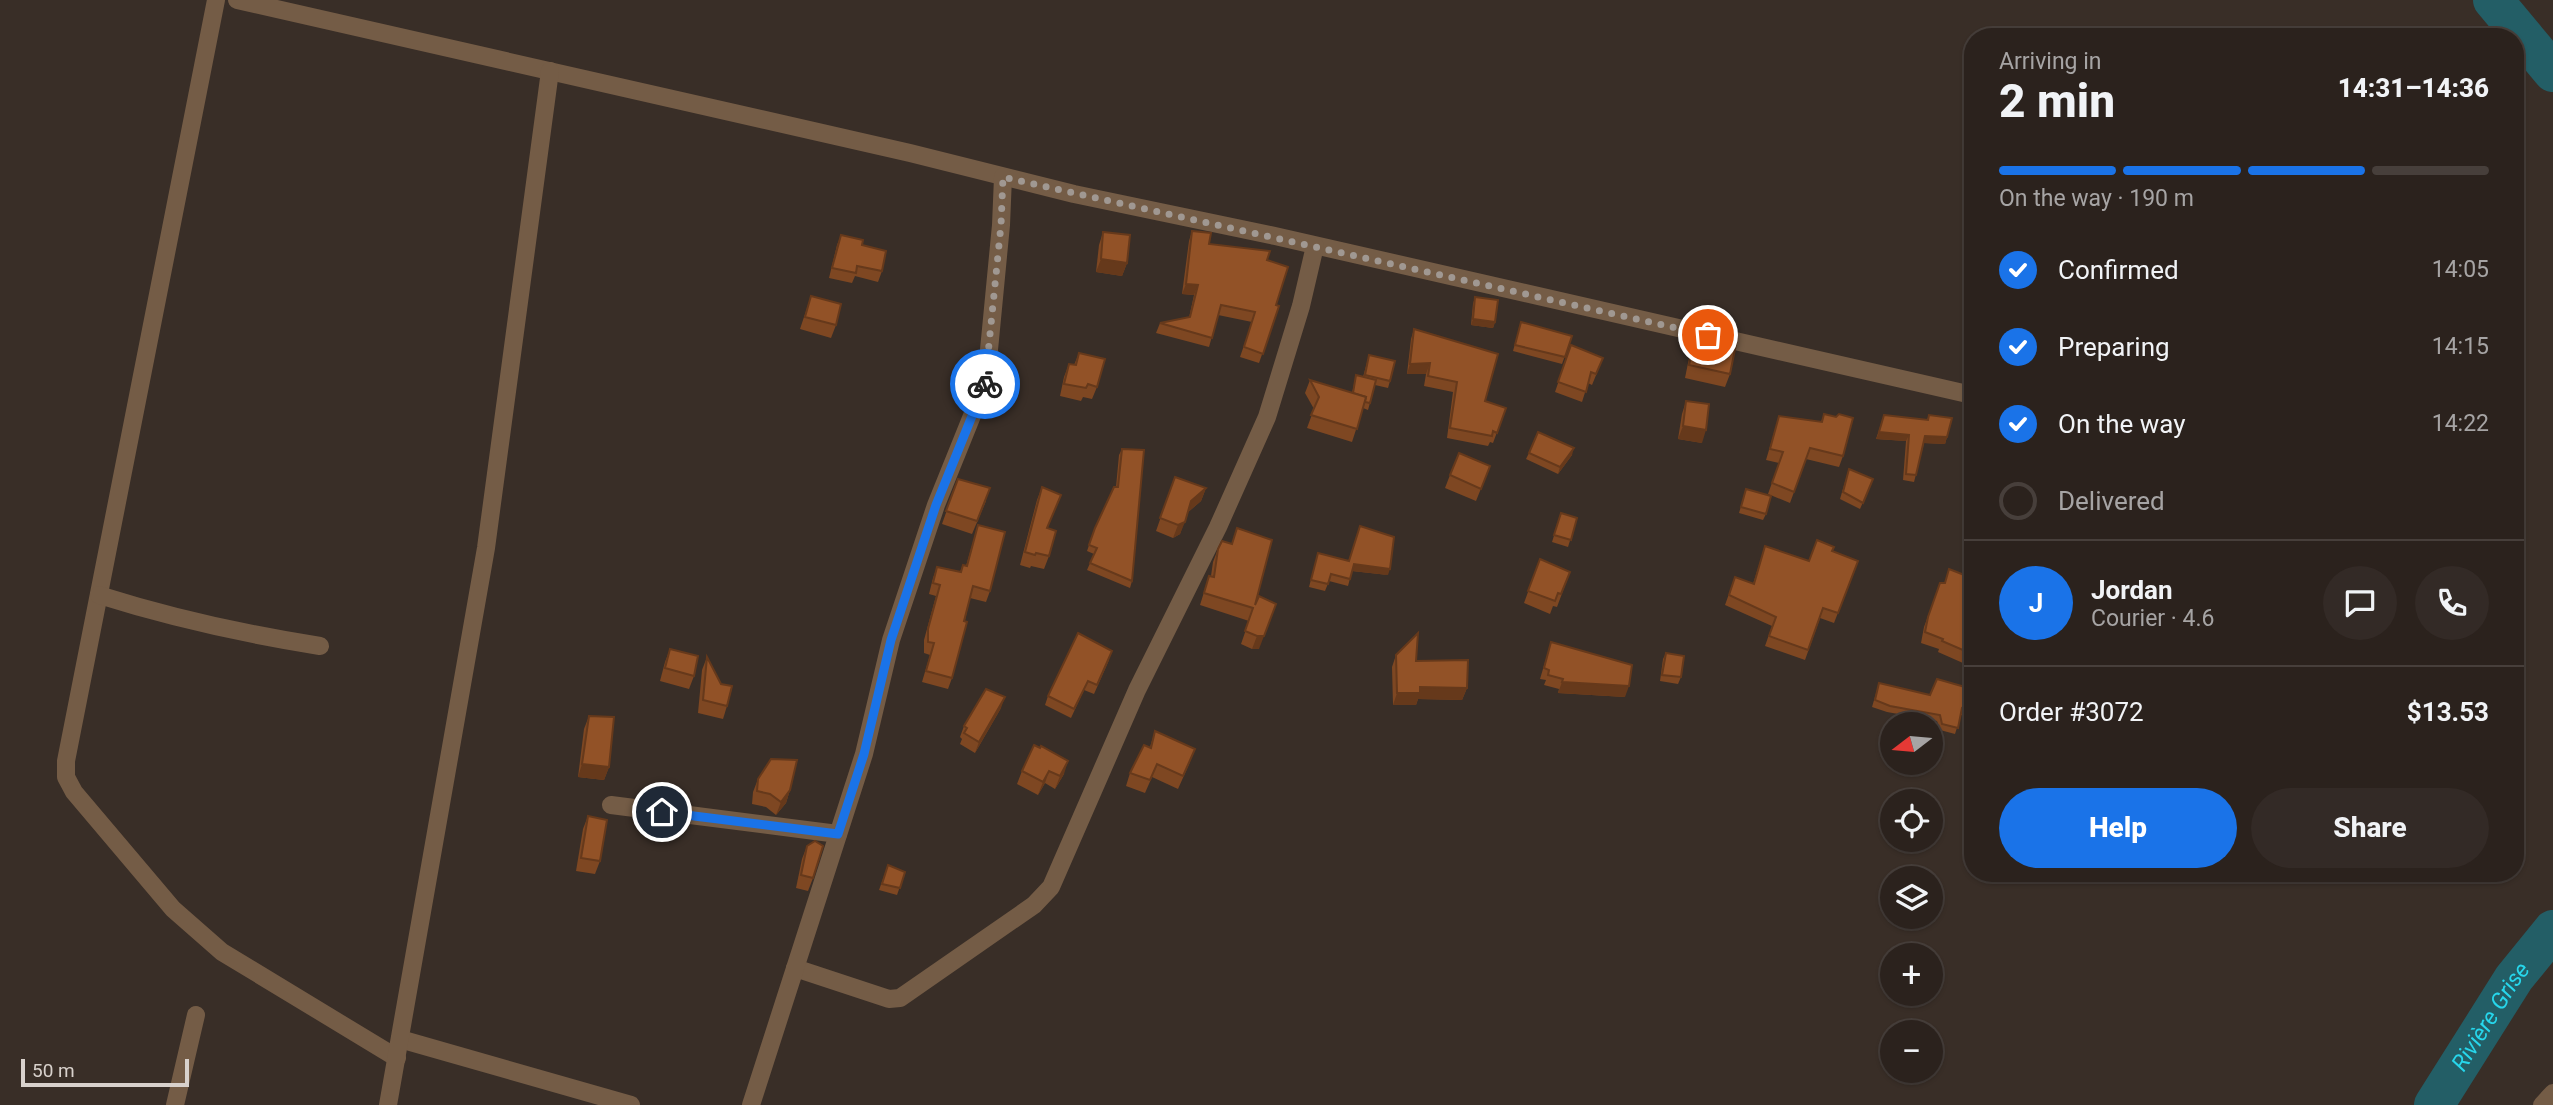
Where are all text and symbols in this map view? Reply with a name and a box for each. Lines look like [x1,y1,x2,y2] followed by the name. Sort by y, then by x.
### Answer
[1999,48,2102,75] text: Arriving in
[2338,73,2489,103] text: 14:31–14:36
[1999,74,2115,128] text: 2 min
[1999,185,2194,212] text: On the way · 190 m
[1999,251,2037,289] icon: check
[2058,255,2179,285] text: Confirmed
[2432,256,2489,283] text: 14:05
[1678,305,1738,365] pin
[1689,316,1727,354] icon: bag
[1999,328,2037,366] icon: check
[2058,332,2170,362] text: Preparing
[2432,333,2489,360] text: 14:15
[950,349,1020,419] courier
[966,365,1004,403] icon: bike
[1999,405,2037,443] icon: check
[2058,409,2186,439] text: On the way
[2432,410,2489,437] text: 14:22
[2058,486,2165,516] text: Delivered
[2323,566,2397,640] button: chat
[2415,566,2489,640] button: phone
[2091,575,2173,605] text: Jordan
[2029,588,2043,618] text: J
[2091,605,2214,632] text: Courier · 4.6
[1999,697,2144,727] text: Order #3072
[2407,697,2489,727] text: $13.53
[1880,712,1942,775] north arrow
[1880,712,1943,1083] map controls
[632,782,692,842] pin
[1999,788,2237,868] button: Help
[2251,788,2489,868] button: Share
[1880,789,1943,852] button: locate
[643,793,681,831] icon: home
[1880,866,1943,929] button: layers
[1880,943,1943,1006] button: +
[2446,957,2536,1076] water label: Rivière Grise
[1880,1020,1943,1083] button: −
[21,1056,189,1088] scale bar
[32,1059,75,1082] text: 50 m

